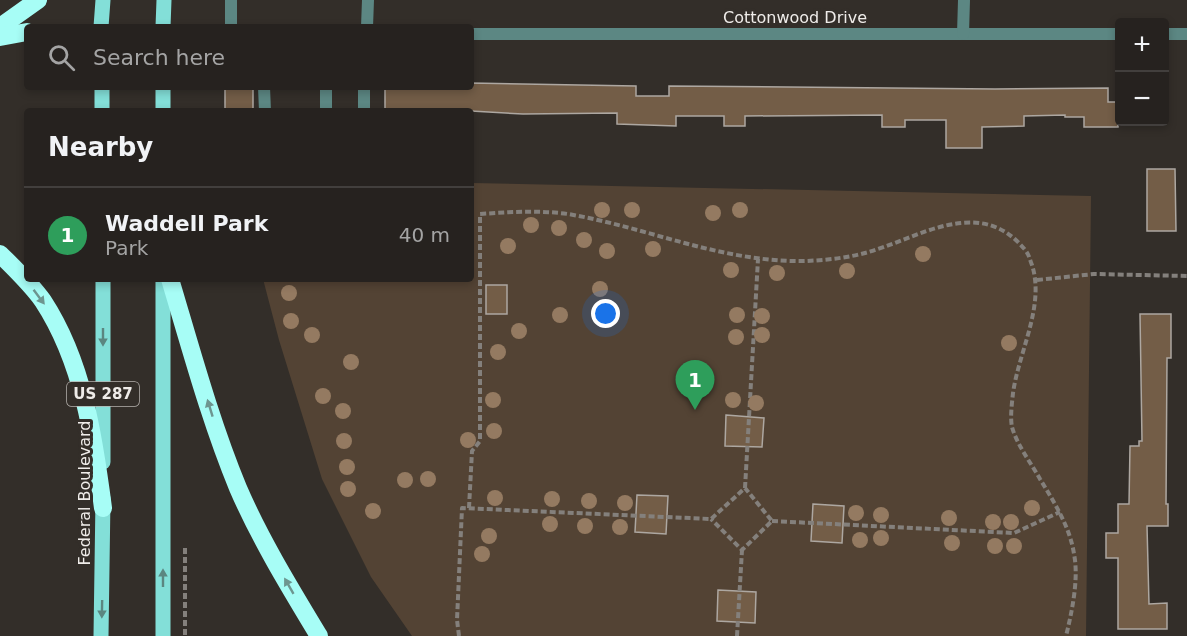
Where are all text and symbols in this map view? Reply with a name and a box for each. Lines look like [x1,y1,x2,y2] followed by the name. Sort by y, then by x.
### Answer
[723,8,867,27] street label: Cottonwood Drive
[1115,18,1169,126] map controls
[1115,18,1169,72] button: +
[24,24,474,90] search box
[45,41,78,74] icon: search
[93,45,225,70] text: Search here
[1115,72,1169,126] button: −
[48,132,153,162] text: Nearby
[105,211,268,236] text: Waddell Park
[61,223,74,247] text: 1
[399,223,450,247] text: 40 m
[105,236,148,260] text: Park
[33,289,45,304] one-way arrow
[591,299,620,328] your location
[98,328,108,347] one-way arrow
[676,360,714,410] pin: 1
[67,382,139,406] road number: US 287
[205,399,214,417] one-way arrow
[75,420,94,566] street label: Federal Boulevard
[158,568,168,587] one-way arrow
[284,577,294,594] one-way arrow
[97,599,106,618] one-way arrow

